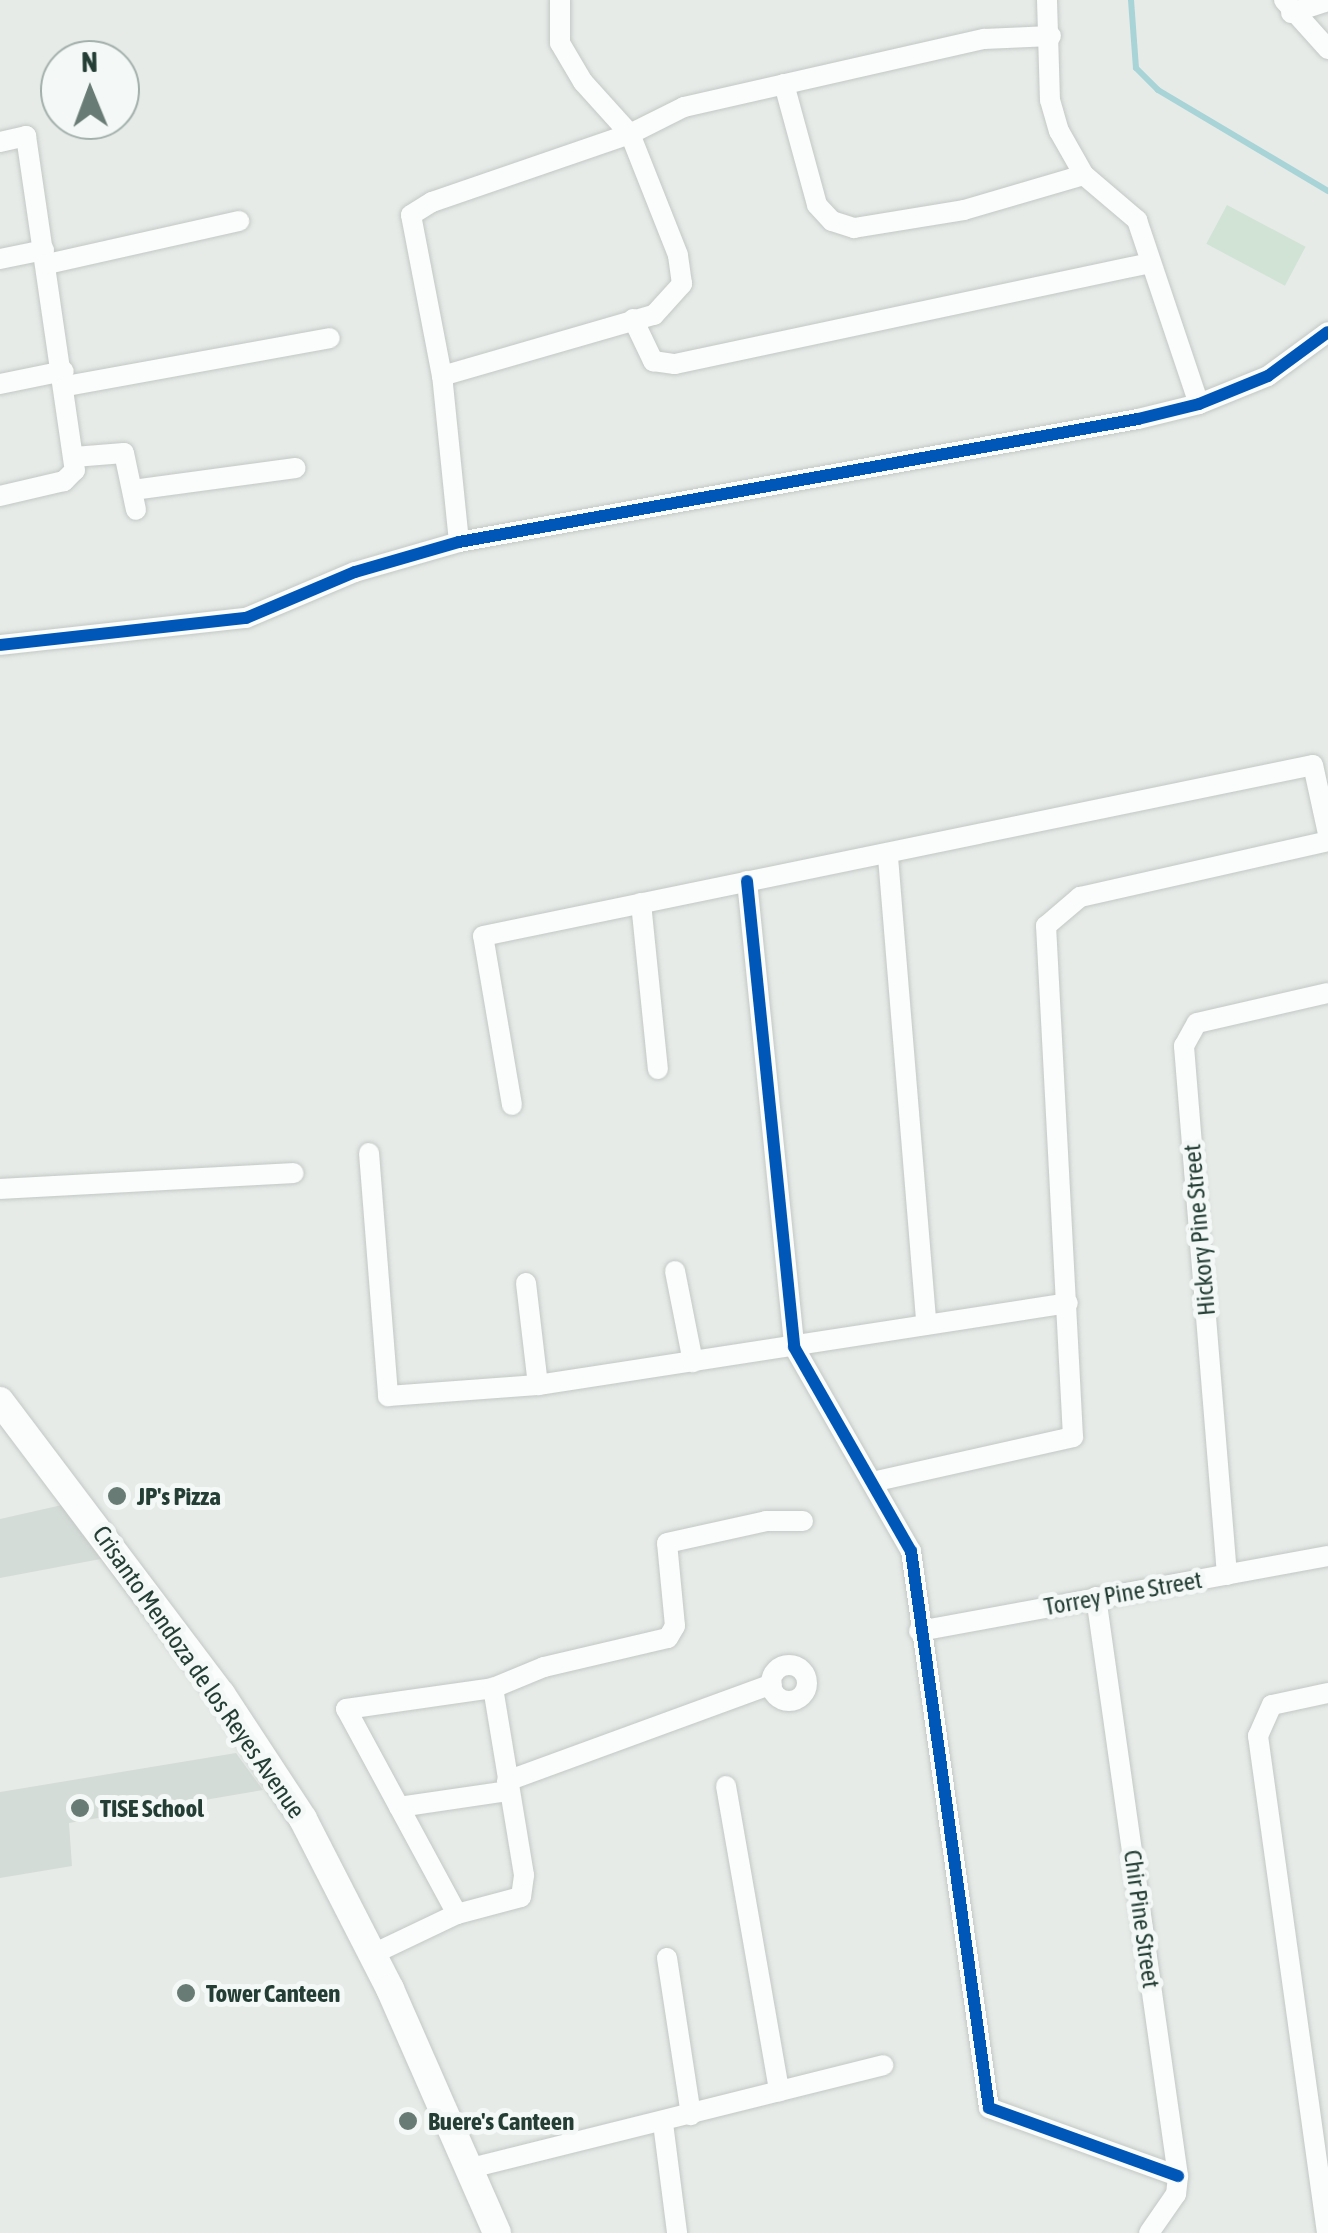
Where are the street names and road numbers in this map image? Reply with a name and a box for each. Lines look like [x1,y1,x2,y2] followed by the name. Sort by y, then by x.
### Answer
[1177,1143,1221,1317] street label: Hickory Pine Street
[86,1520,312,1824] street label: Crisanto Mendoza de los Reyes Avenue
[1042,1564,1204,1622] street label: Torrey Pine Street
[1117,1848,1167,1990] street label: Chir Pine Street

